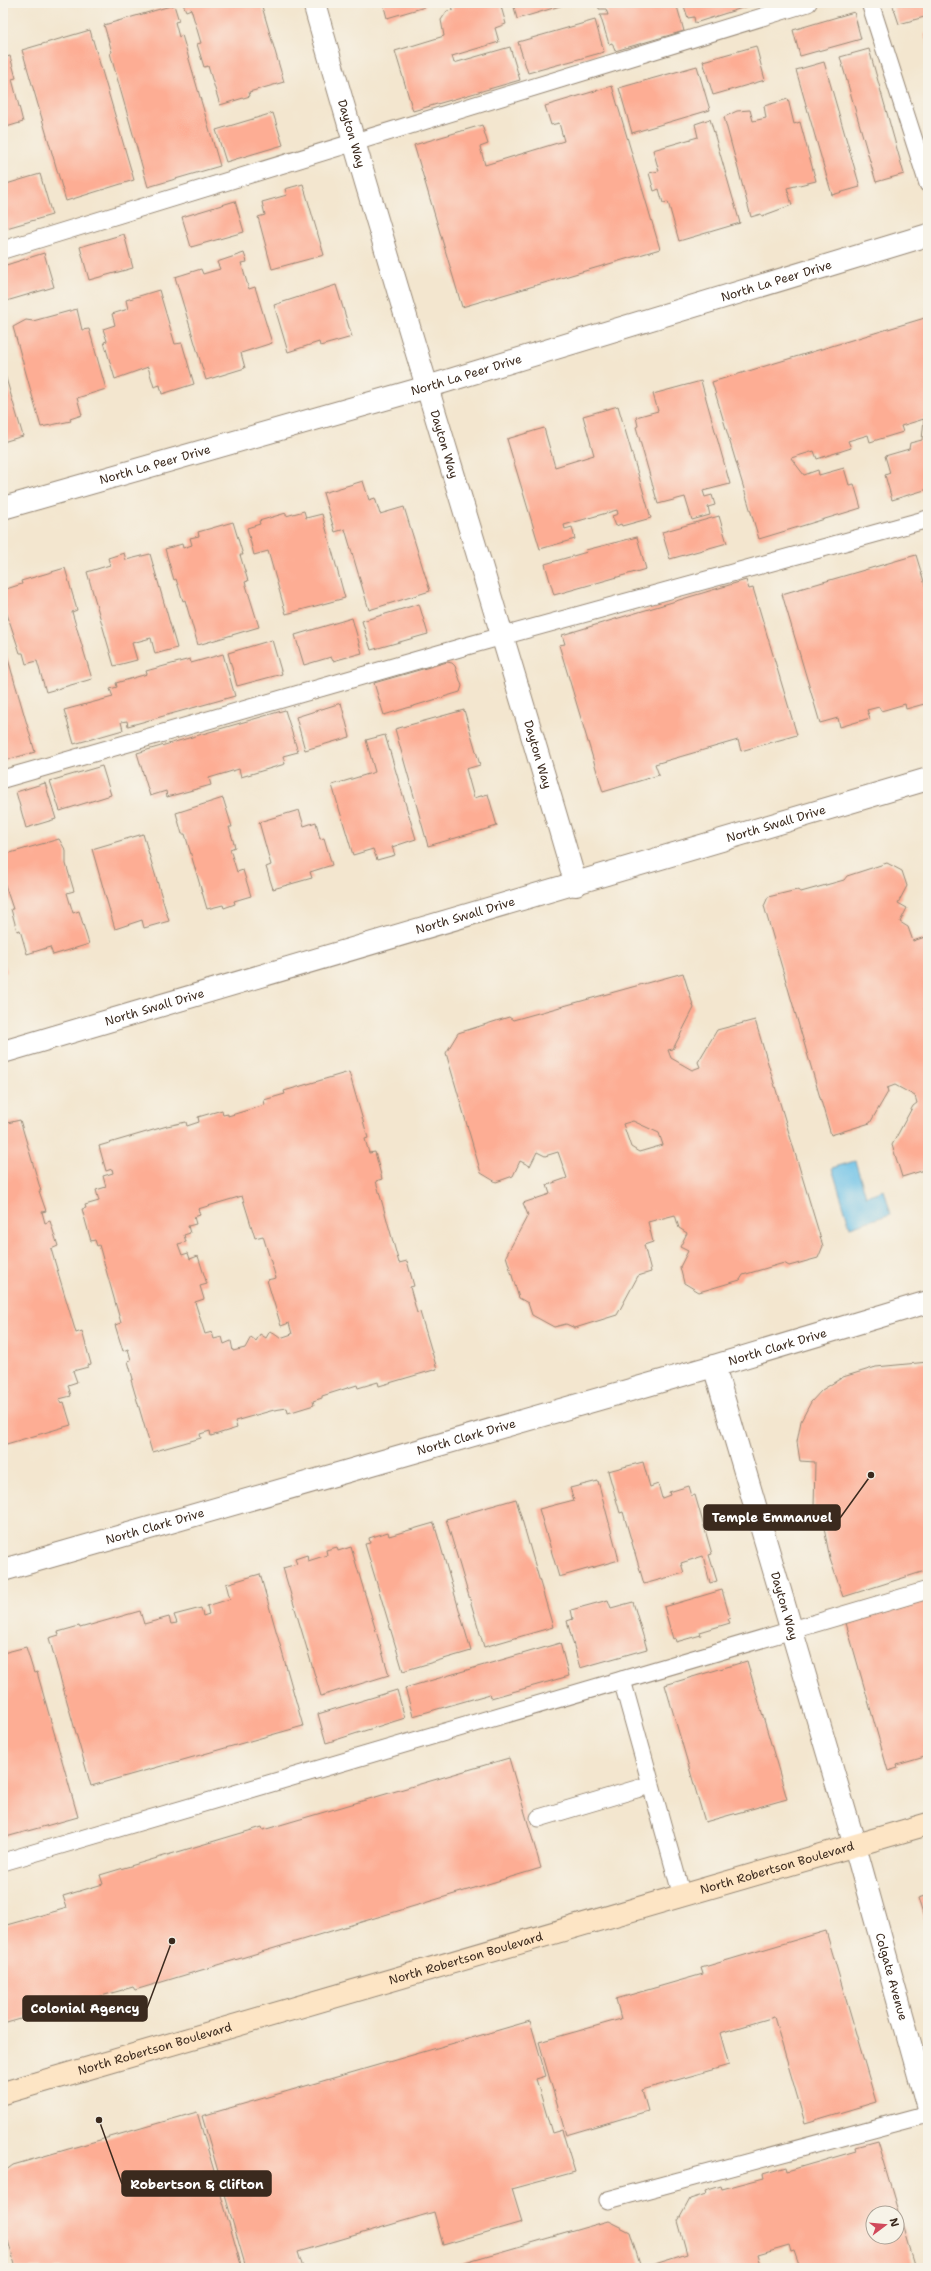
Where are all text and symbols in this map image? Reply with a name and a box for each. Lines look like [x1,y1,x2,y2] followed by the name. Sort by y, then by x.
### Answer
[334,98,369,170] street label: Dayton Way
[719,257,834,305] street label: North La Peer Drive
[409,351,524,399] street label: North La Peer Drive
[426,408,462,480] street label: Dayton Way
[97,441,213,488] street label: North La Peer Drive
[520,718,555,791] street label: Dayton Way
[724,802,828,846] street label: North Swall Drive
[414,893,517,938] street label: North Swall Drive
[103,985,206,1029] street label: North Swall Drive
[726,1325,829,1369] street label: North Clark Drive
[415,1415,518,1459] street label: North Clark Drive
[104,1505,206,1548] street label: North Clark Drive
[704,1505,840,1530] callout: Temple Emmanuel
[712,1509,833,1526] text: Temple Emmanuel
[767,1570,802,1642] street label: Dayton Way
[698,1838,856,1898] street label: North Robertson Boulevard
[387,1928,545,1988] street label: North Robertson Boulevard
[872,1931,911,2023] street label: Colgate Avenue
[23,1996,147,2021] callout: Colonial Agency
[31,2000,139,2017] text: Colonial Agency
[76,2019,234,2079] street label: North Robertson Boulevard
[122,2171,271,2196] callout: Robertson & Clifton
[130,2176,264,2193] text: Robertson & Clifton
[865,2205,905,2245] north arrow
[886,2216,903,2229] text: N

